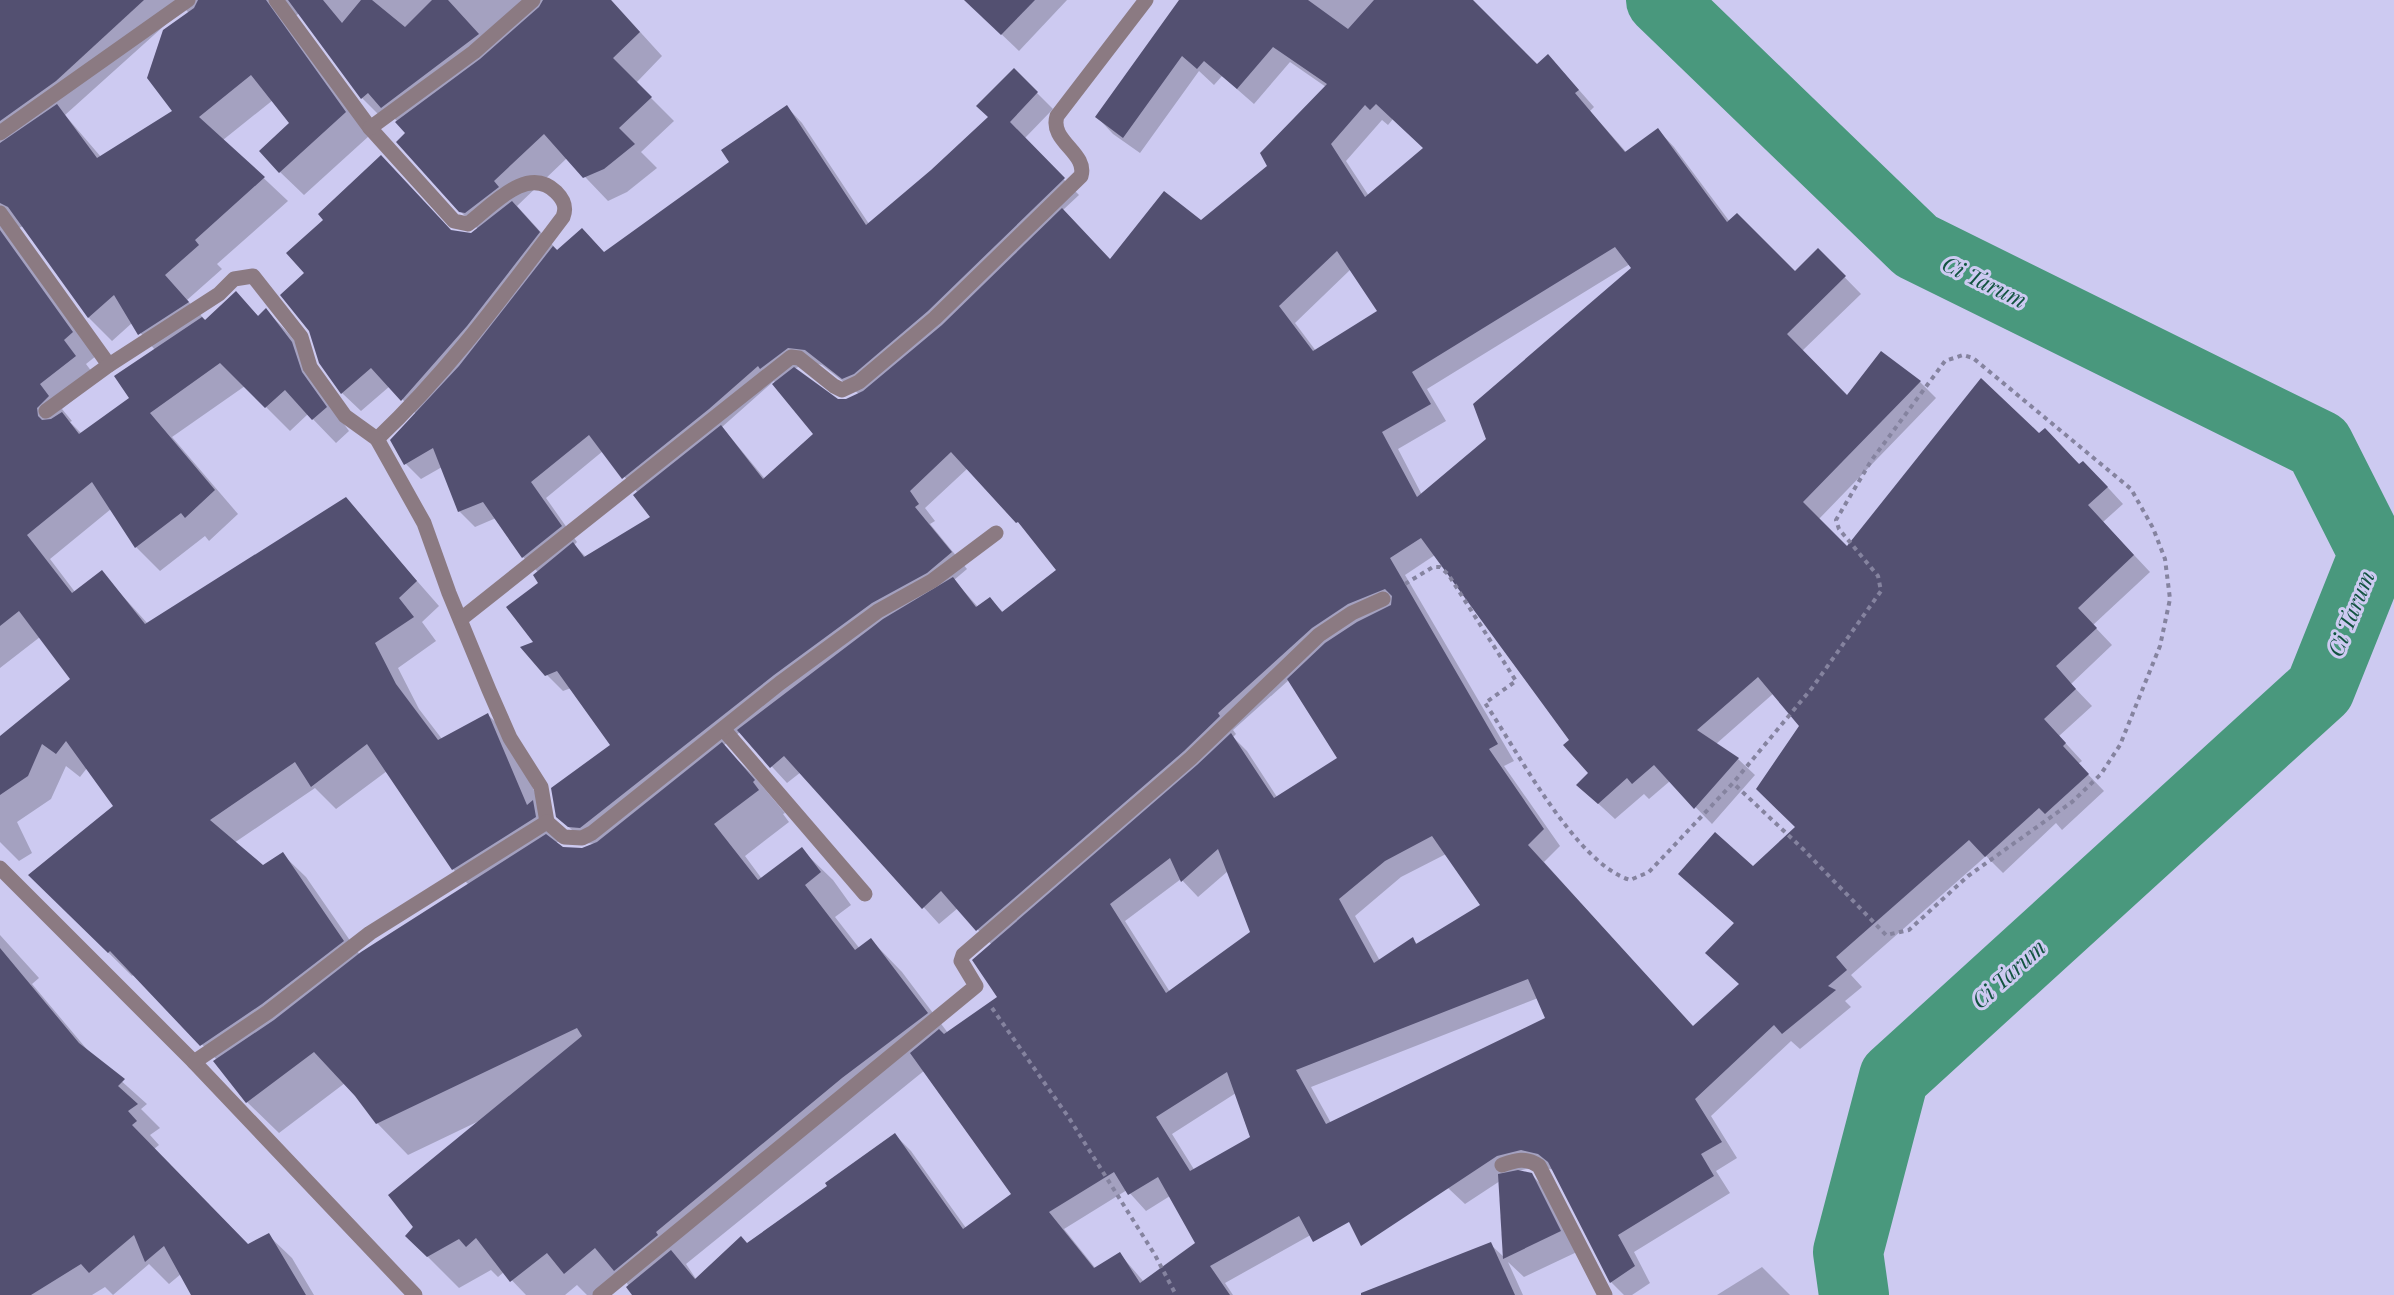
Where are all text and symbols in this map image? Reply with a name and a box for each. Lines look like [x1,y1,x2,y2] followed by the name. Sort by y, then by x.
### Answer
[1938,248,2032,314] water label: Ci Tarum
[2319,566,2381,660] water label: Ci Tarum
[1965,932,2051,1014] water label: Ci Tarum

